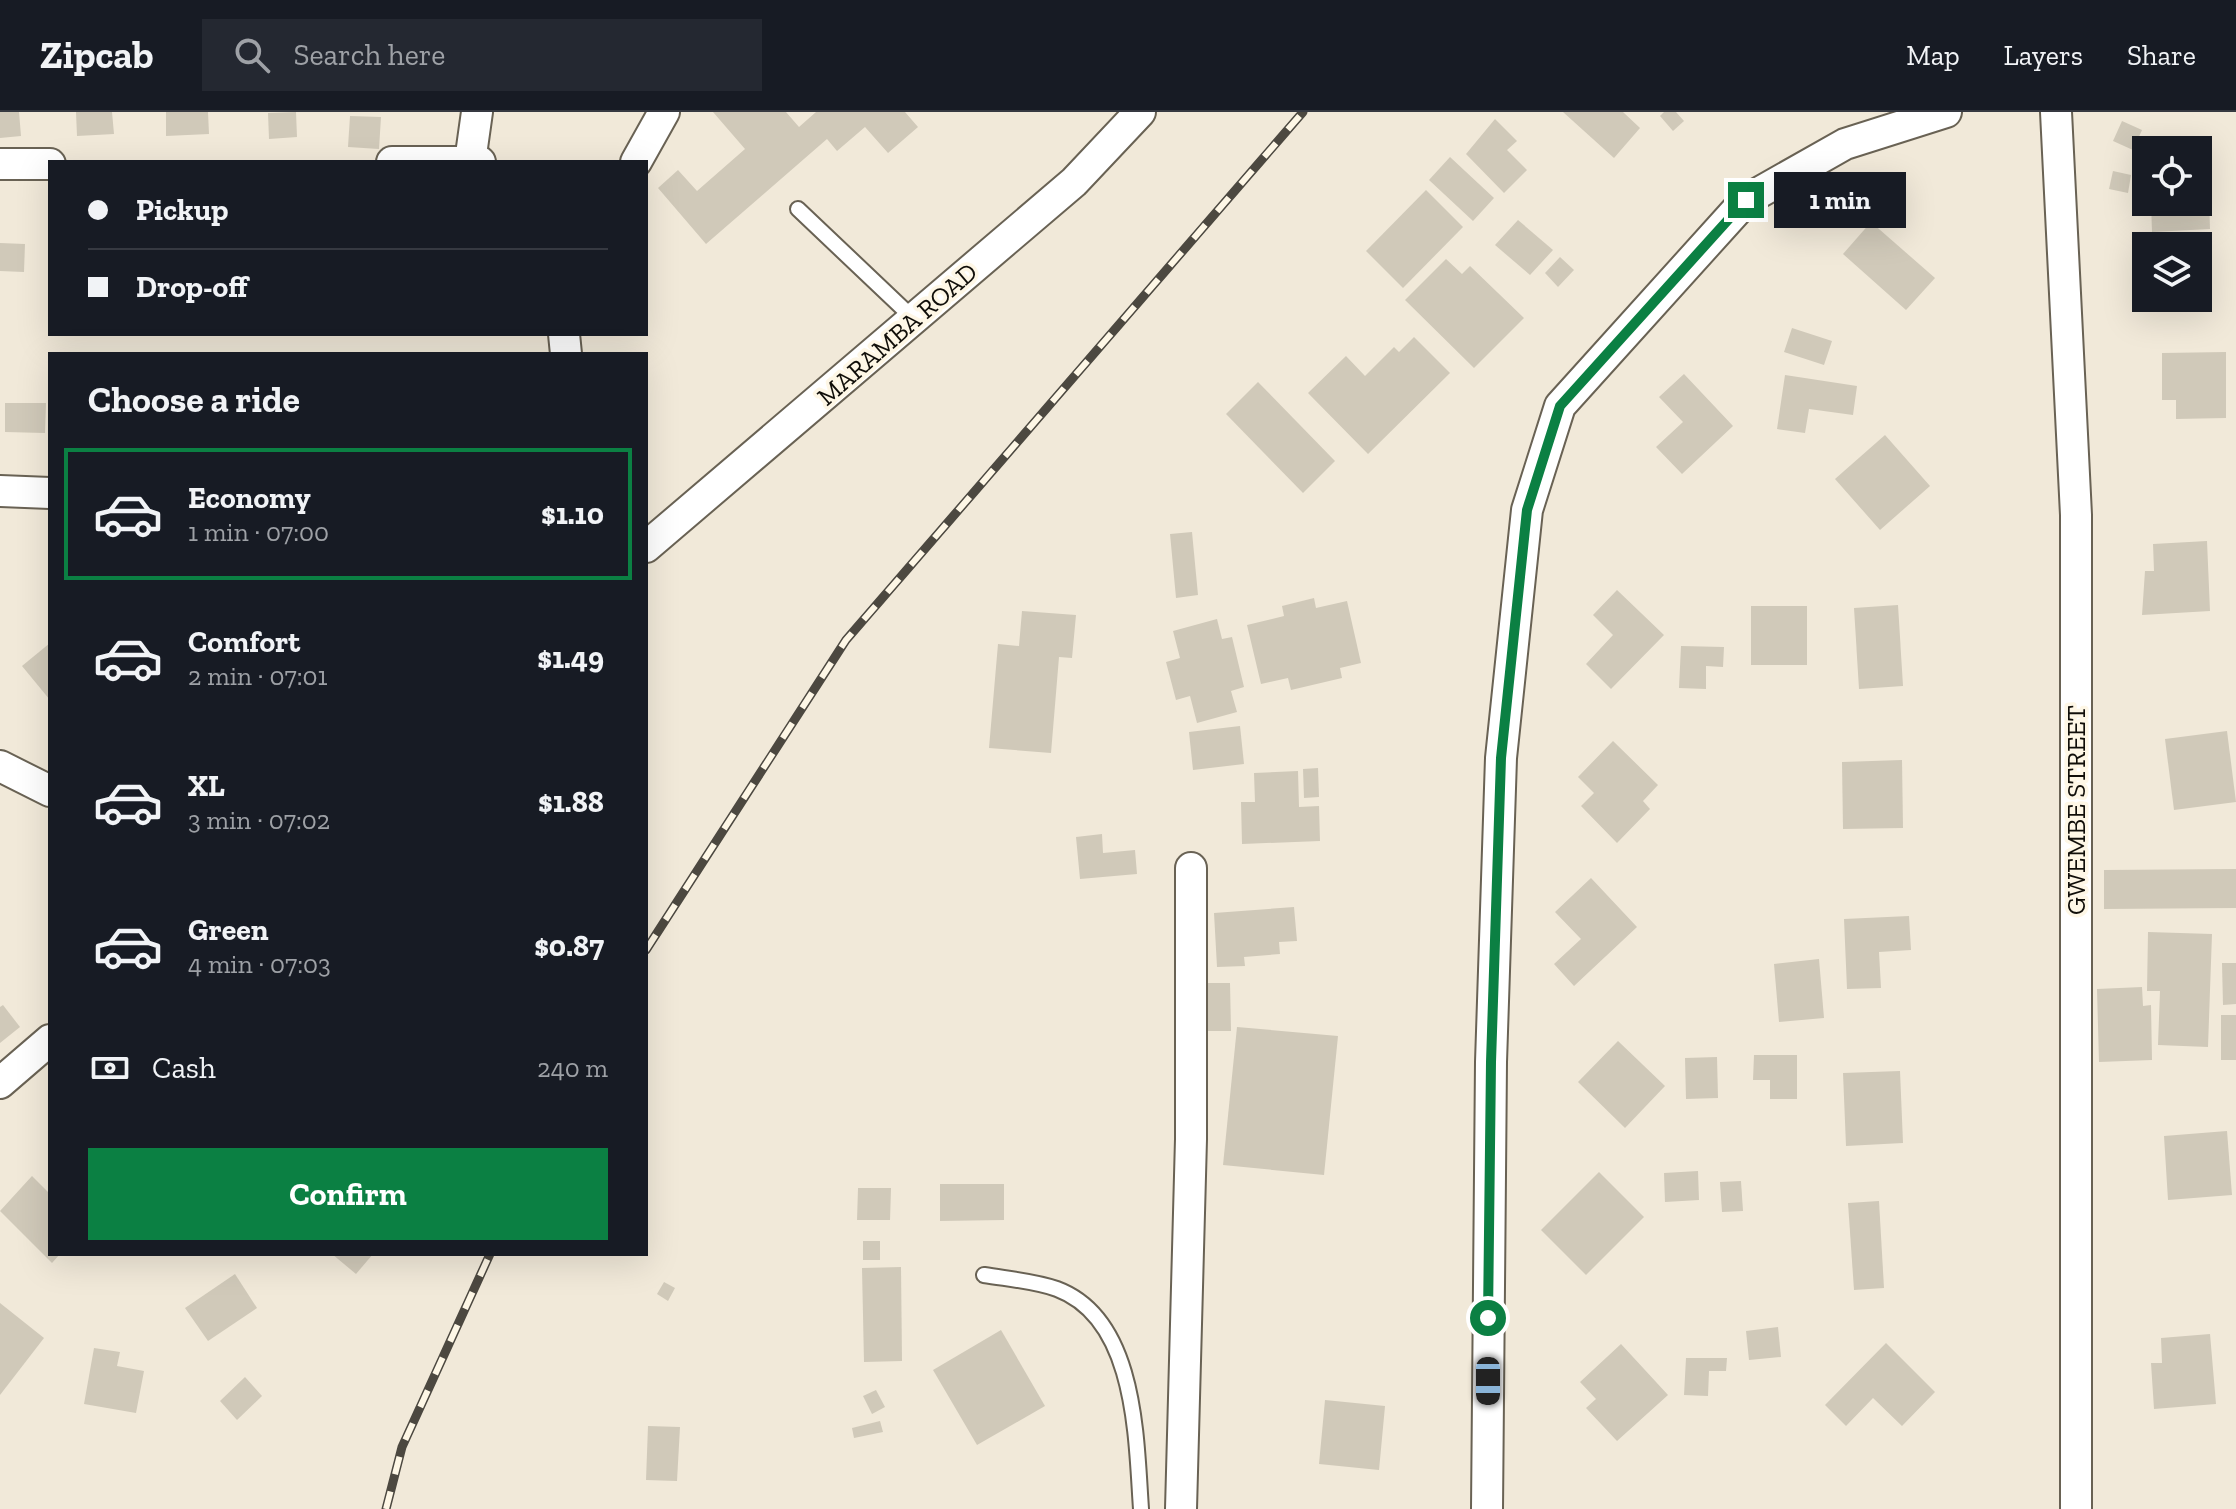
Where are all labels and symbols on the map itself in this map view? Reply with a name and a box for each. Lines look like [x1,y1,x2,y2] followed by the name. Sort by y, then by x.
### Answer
[1774,172,1906,228] callout: 1 min
[1728,182,1764,218] route end
[810,256,984,412] street label: MARAMBA ROAD
[2060,705,2092,915] street label: GWEMBE STREET
[1470,1300,1506,1336] route start
[1476,1357,1500,1405] car

